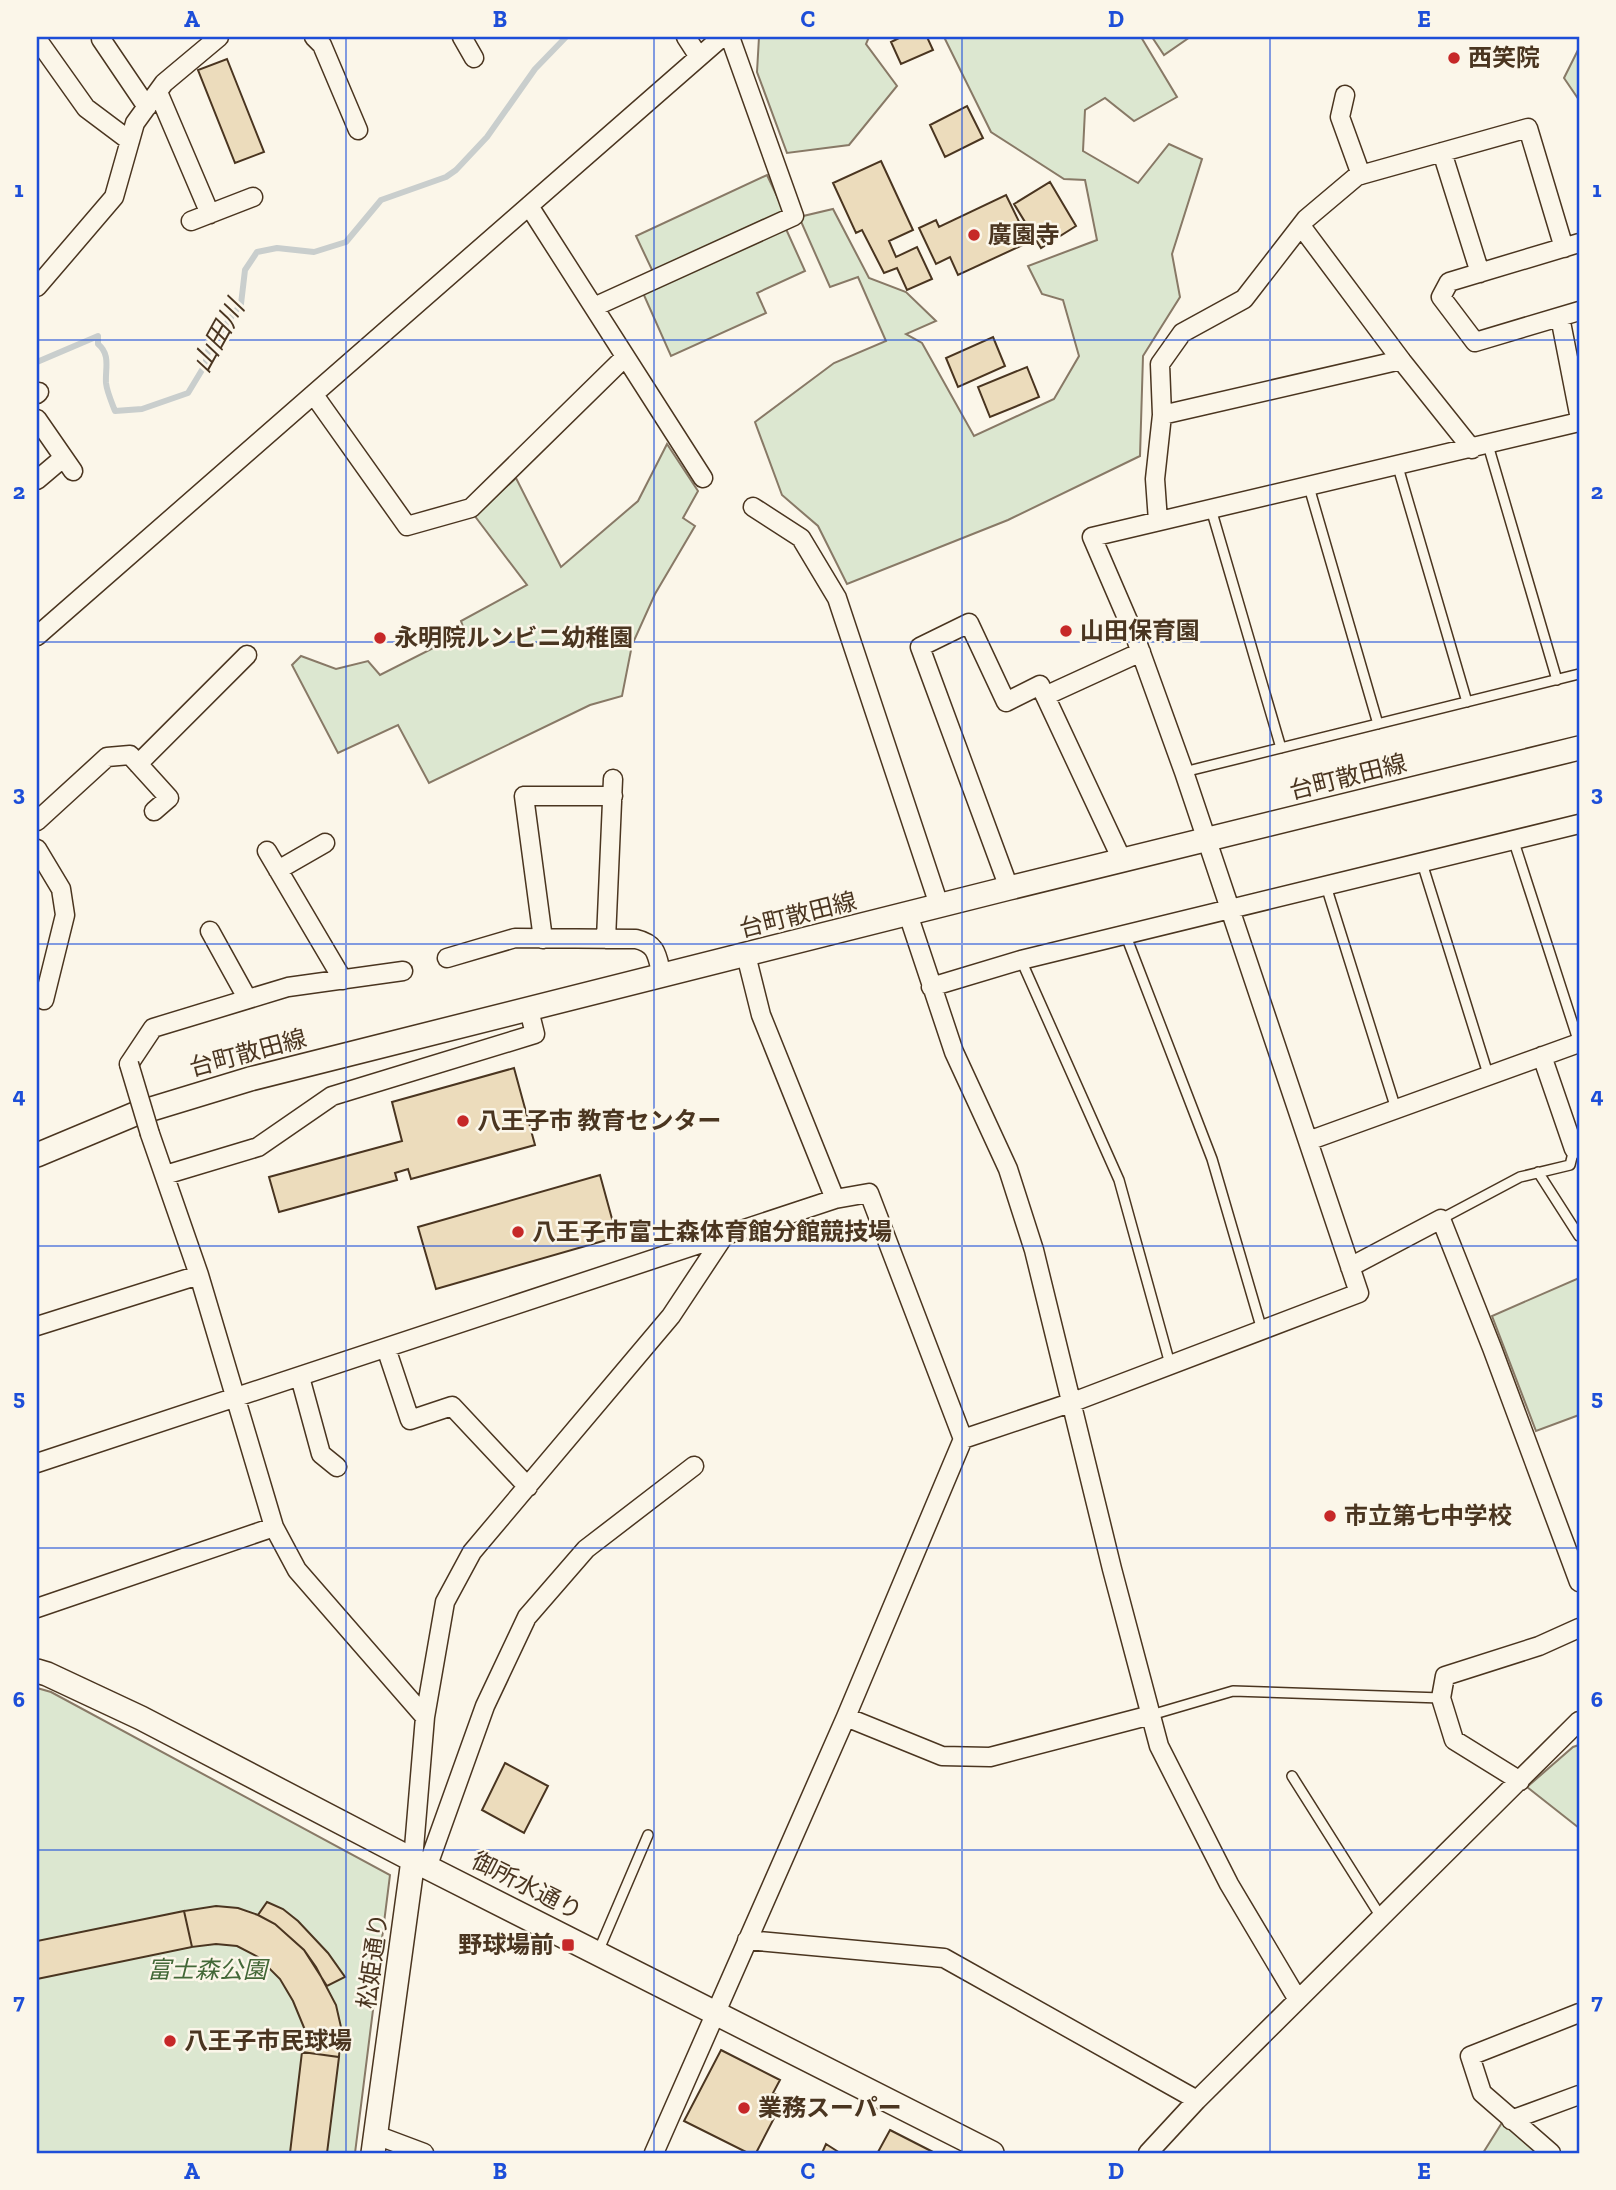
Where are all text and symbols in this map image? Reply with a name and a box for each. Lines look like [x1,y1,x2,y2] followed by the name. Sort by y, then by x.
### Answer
[184,5,200,33] text: A
[493,5,507,33] text: B
[801,5,815,33] text: C
[1108,5,1124,33] text: D
[1417,5,1431,33] text: E
[1468,43,1540,72] place label: 西笑院
[1446,50,1462,66] marker: 西笑院
[14,175,24,203] text: 1
[1592,175,1602,203] text: 1
[988,220,1060,249] place label: 廣園寺
[966,227,982,243] marker: 廣園寺
[185,292,252,378] water label: 山田川
[13,477,25,505] text: 2
[1591,477,1603,505] text: 2
[1080,616,1200,645] place label: 山田保育園
[394,623,634,652] place label: 永明院ルンビニ幼稚園
[1058,623,1074,639] marker: 山田保育園
[372,630,388,646] marker: 永明院ルンビニ幼稚園
[1286,748,1410,805] street label: 台町散田線
[13,779,25,807] text: 3
[1591,779,1603,807] text: 3
[736,886,860,943] street label: 台町散田線
[186,1023,310,1082] street label: 台町散田線
[12,1081,26,1109] text: 4
[1590,1081,1604,1109] text: 4
[477,1106,722,1135] place label: 八王子市 教育センター
[455,1113,471,1129] marker: 八王子市 教育センター
[532,1217,892,1246] place label: 八王子市富士森体育館分館競技場
[510,1224,526,1240] marker: 八王子市富士森体育館分館競技場
[13,1383,25,1411] text: 5
[1591,1383,1603,1411] text: 5
[1344,1501,1512,1530] place label: 市立第七中学校
[1322,1508,1338,1524] marker: 市立第七中学校
[13,1685,25,1713] text: 6
[1591,1685,1603,1713] text: 6
[467,1845,587,1926] street label: 御所水通り
[351,1911,394,2010] street label: 松姫通り
[458,1930,554,1959] place label: 野球場前
[560,1937,576,1953] marker: 野球場前
[147,1955,270,1984] park label: 富士森公園
[13,1987,25,2015] text: 7
[1591,1987,1603,2015] text: 7
[184,2026,352,2055] place label: 八王子市民球場
[162,2033,178,2049] marker: 八王子市民球場
[758,2093,902,2122] place label: 業務スーパー
[736,2100,752,2116] marker: 業務スーパー
[184,2157,200,2185] text: A
[493,2157,507,2185] text: B
[801,2157,815,2185] text: C
[1108,2157,1124,2185] text: D
[1417,2157,1431,2185] text: E

